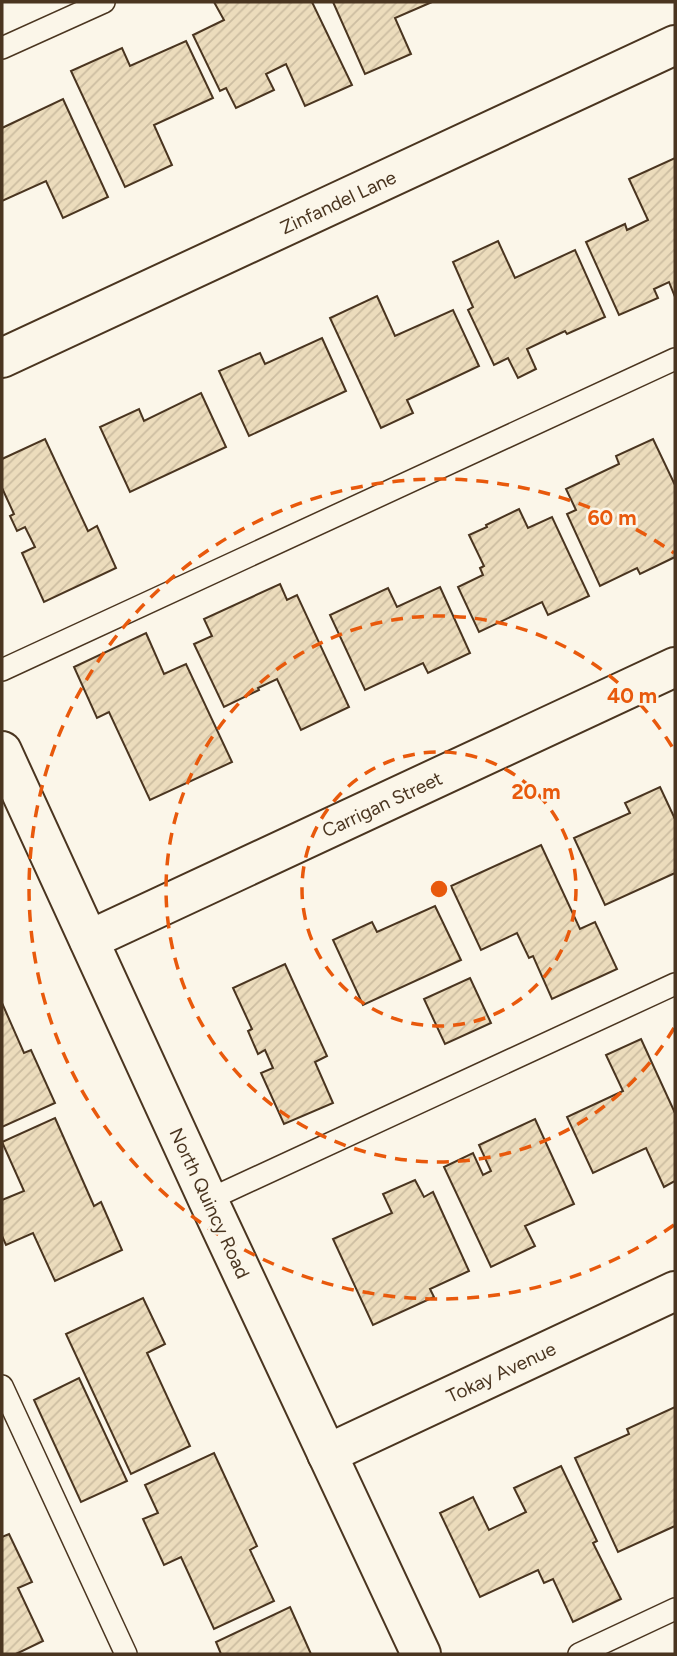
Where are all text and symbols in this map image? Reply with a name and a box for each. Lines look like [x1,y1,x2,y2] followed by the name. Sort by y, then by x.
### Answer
[277,166,400,239] street label: Zinfandel Lane
[587,505,637,530] text: 60 m
[607,683,657,708] text: 40 m
[318,767,446,842] street label: Carrigan Street
[511,779,561,804] text: 20 m
[427,877,451,901] centre of rings
[165,1124,255,1282] street label: North Quincy Road
[443,1337,559,1408] street label: Tokay Avenue

